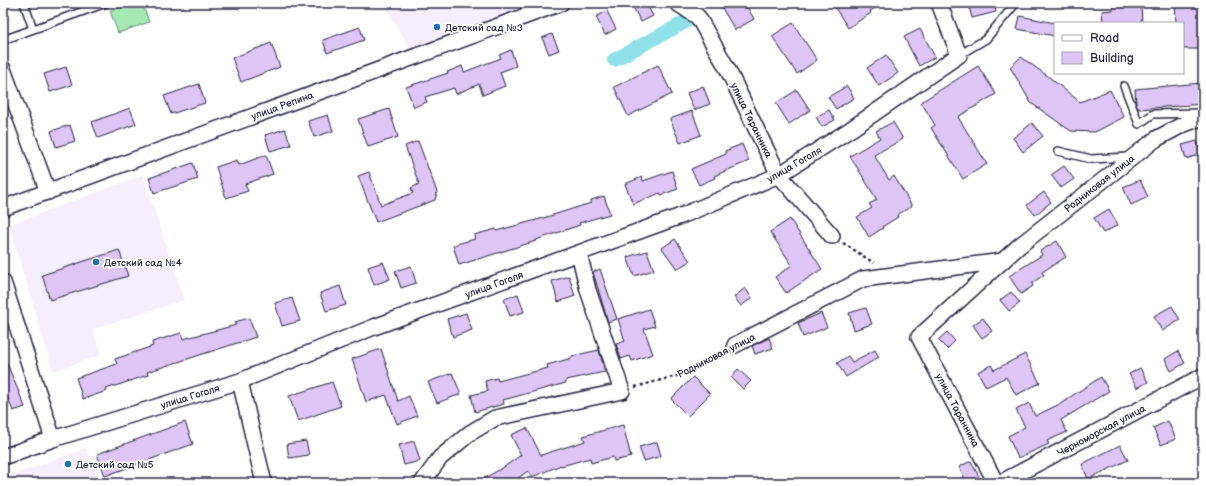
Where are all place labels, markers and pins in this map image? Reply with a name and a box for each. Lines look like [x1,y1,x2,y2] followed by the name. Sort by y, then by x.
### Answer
[432,22,442,32] marker: Детский сад №3
[445,22,523,34] place label: Детский сад №3
[91,257,101,267] marker: Детский сад №4
[104,257,182,269] place label: Детский сад №4
[63,459,73,469] marker: Детский сад №5
[76,459,154,471] place label: Детский сад №5

